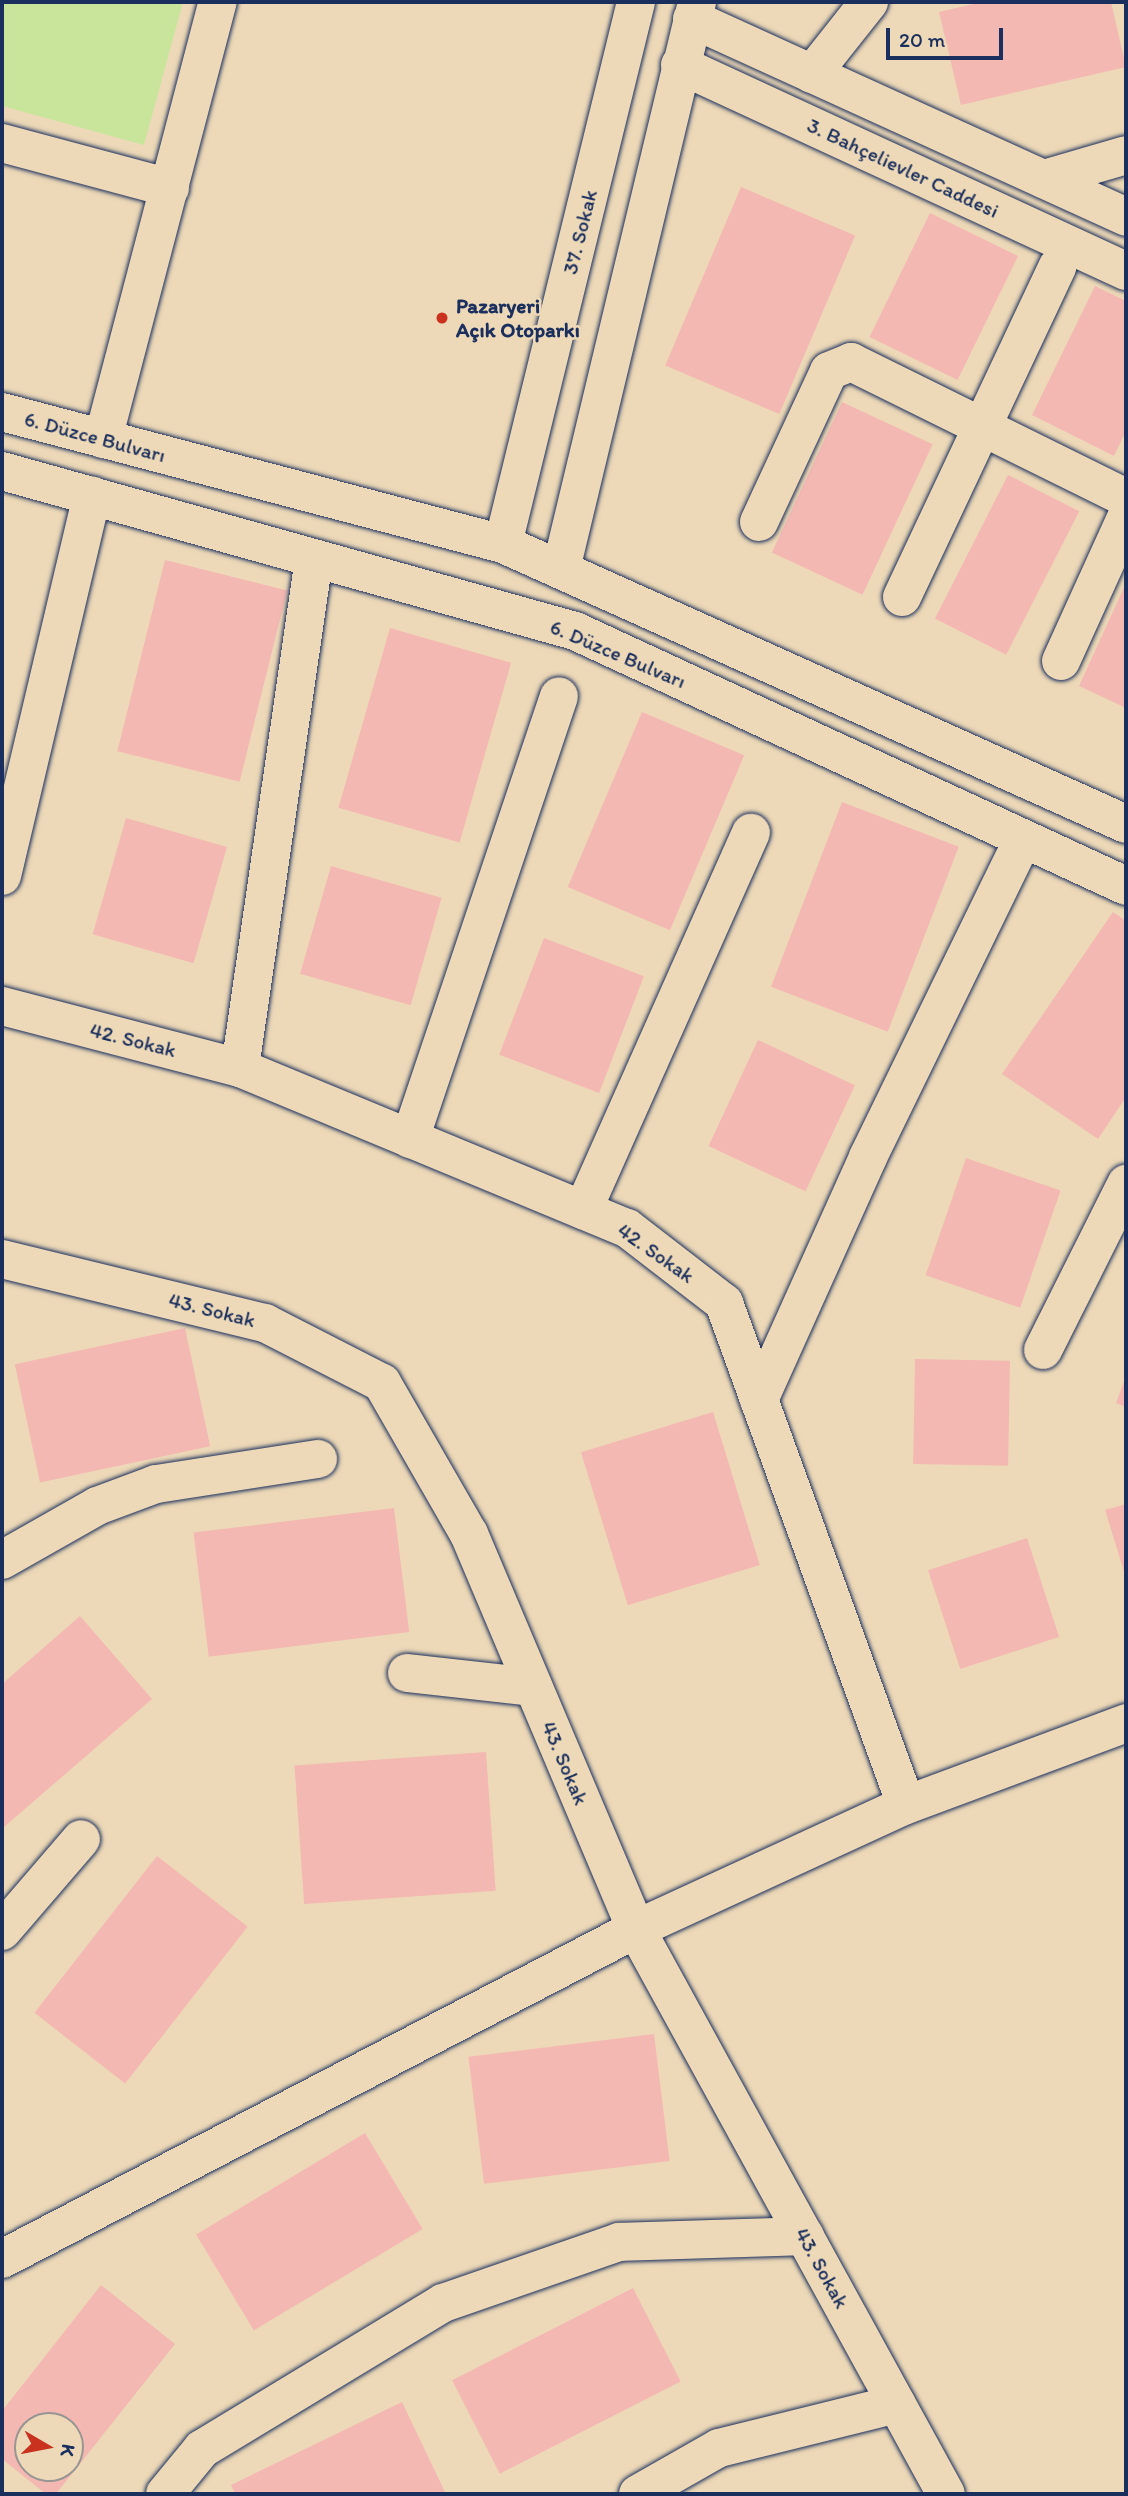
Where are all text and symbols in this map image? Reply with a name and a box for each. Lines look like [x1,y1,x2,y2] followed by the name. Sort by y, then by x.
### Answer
[890,14,1007,58] scale bar
[899,27,945,52] text: 20 m
[803,113,1003,223] street label: 3. Bahçelievler Caddesi
[557,187,603,277] street label: 37. Sokak
[456,293,579,343] place label: Pazaryeri Açık Otoparkı
[434,310,450,326] marker: Pazaryeri Açık Otoparkı
[21,406,169,468] street label: 6. Düzce Bulvarı
[546,614,690,694] street label: 6. Düzce Bulvarı
[87,1017,179,1063] street label: 42. Sokak
[613,1217,699,1289] street label: 42. Sokak
[166,1287,258,1333] street label: 43. Sokak
[536,1717,594,1809] street label: 43. Sokak
[790,2223,854,2313] street label: 43. Sokak
[14,2412,84,2482] north arrow
[56,2442,81,2458] text: K

